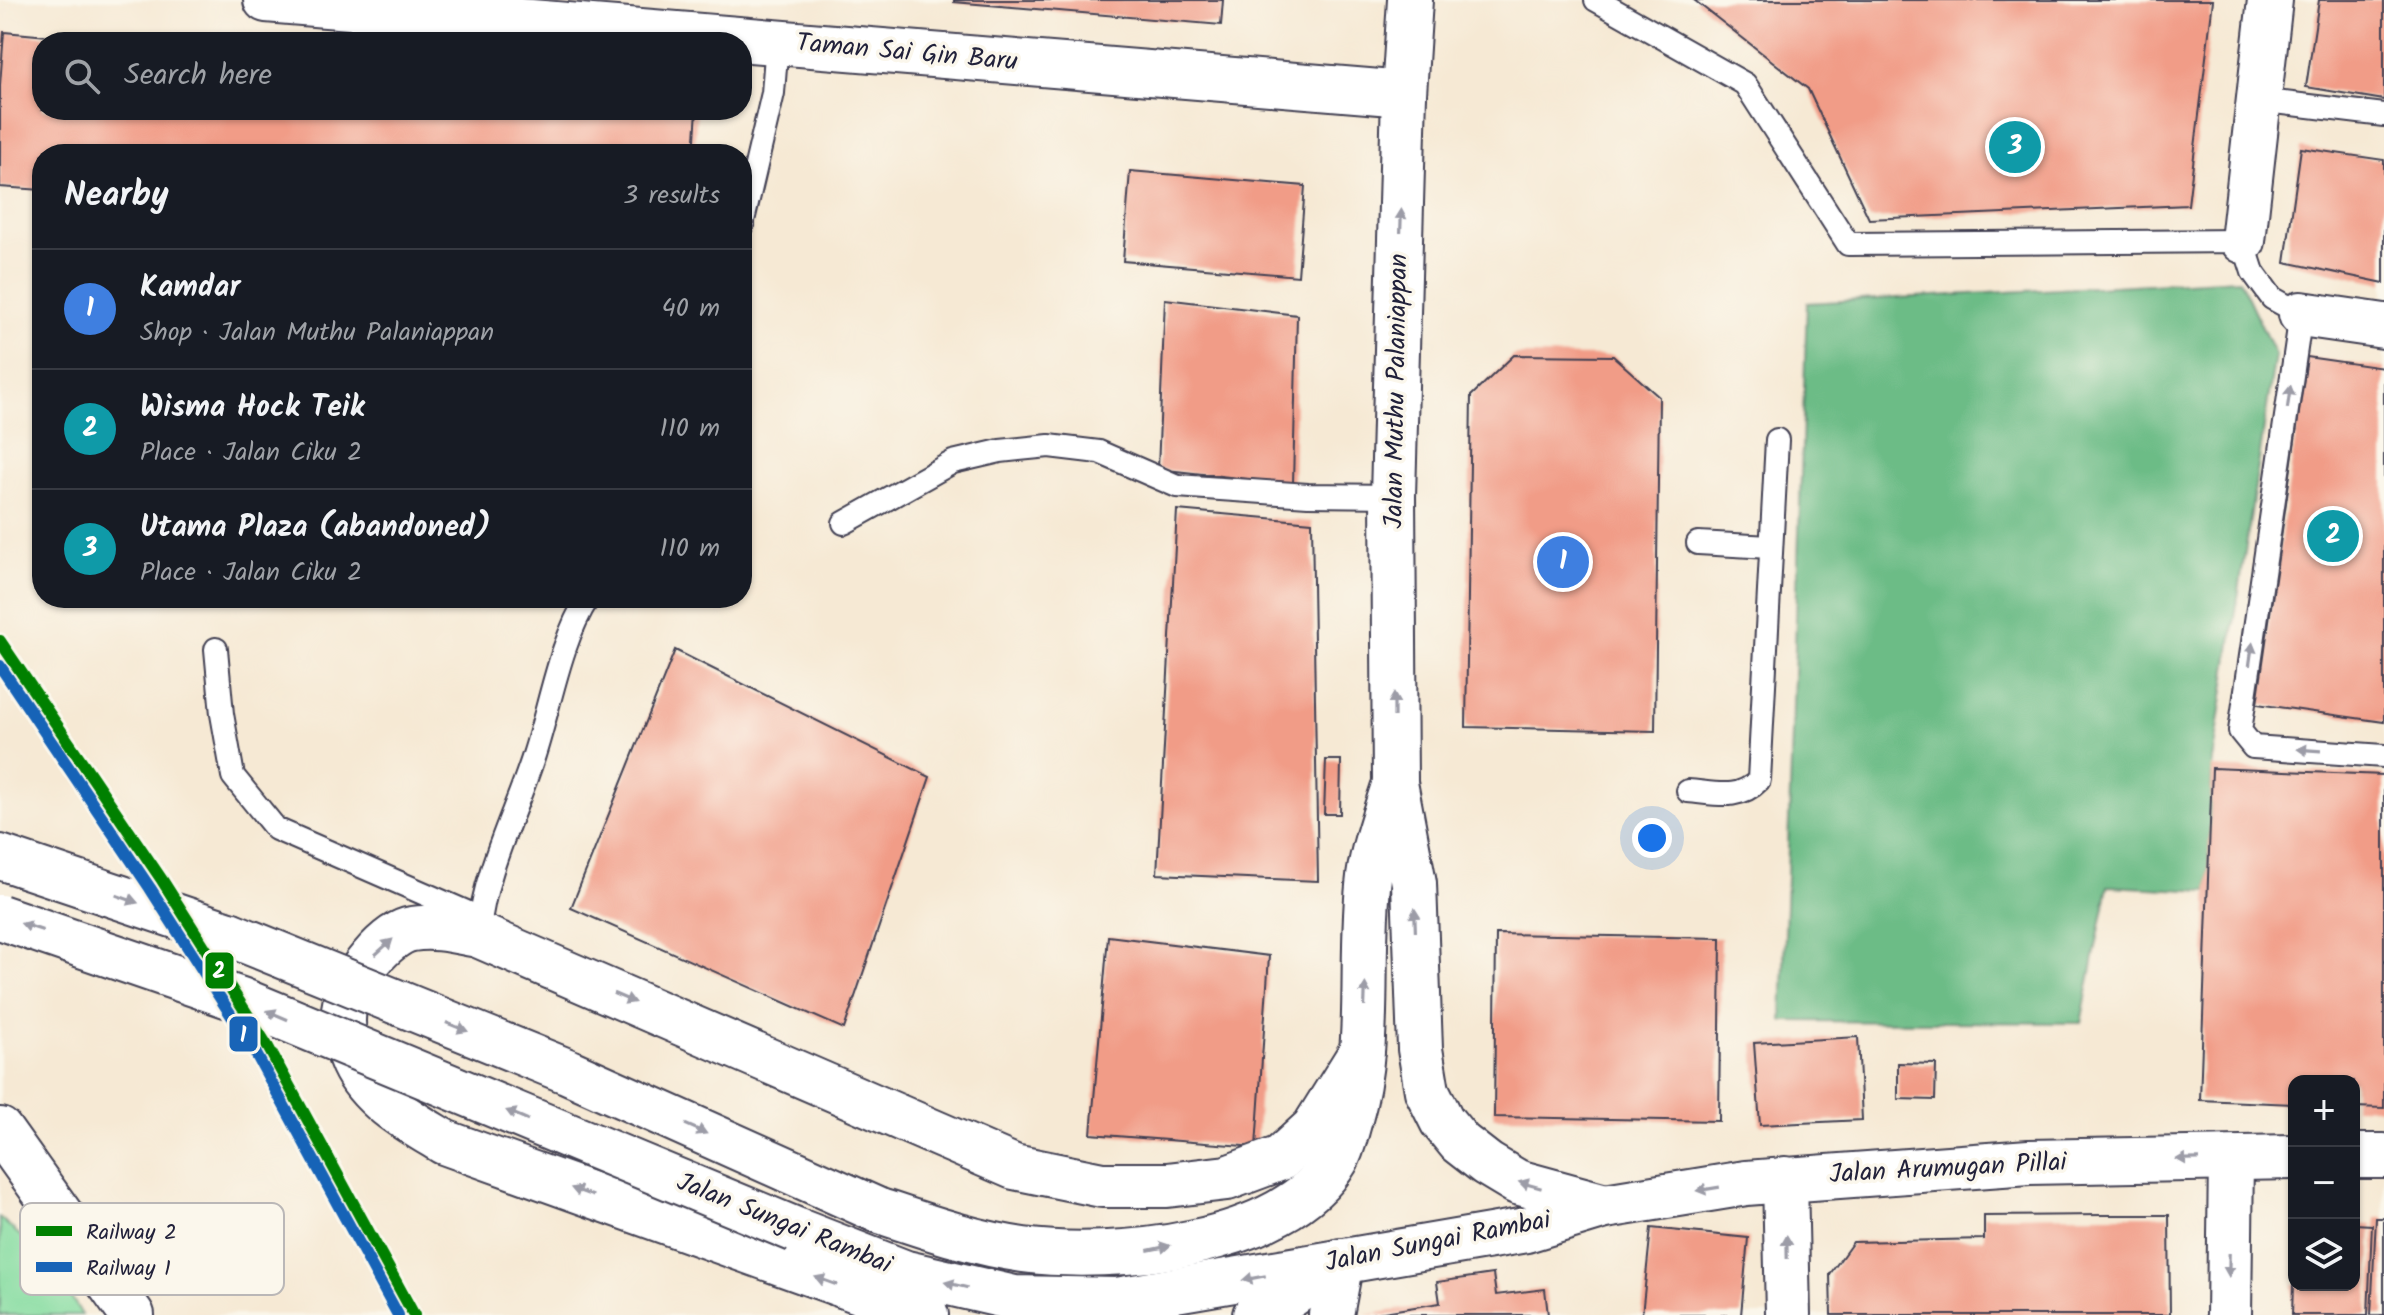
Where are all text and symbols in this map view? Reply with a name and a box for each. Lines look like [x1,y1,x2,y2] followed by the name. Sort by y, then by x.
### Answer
[795,22,1020,84] street label: Taman Sai Gin Baru
[32,32,752,120] search box
[124,52,272,100] text: Search here
[60,54,104,98] icon: search
[1989,117,2041,177] pin: 3
[64,169,169,223] text: Nearby
[623,175,720,217] text: 3 results
[1395,208,1408,233] one-way arrow
[1374,253,1420,529] street label: Jalan Muthu Palaniappan
[140,264,240,312] text: Kamdar
[86,288,94,330] text: 1
[662,288,720,330] text: 40 m
[140,312,494,354] text: Shop · Jalan Muthu Palaniappan
[140,384,365,432] text: Wisma Hock Teik
[2283,384,2296,409] one-way arrow
[82,408,98,450] text: 2
[660,408,720,450] text: 110 m
[140,432,362,474] text: Place · Jalan Ciku 2
[140,504,491,552] text: Utama Plaza (abandoned)
[2307,506,2359,566] pin: 2
[83,528,97,570] text: 3
[660,528,720,570] text: 110 m
[1537,532,1589,592] pin: 1
[140,552,362,594] text: Place · Jalan Ciku 2
[2245,641,2258,666] one-way arrow
[1388,692,1400,717] one-way arrow
[2296,743,2321,756] one-way arrow
[1632,818,1672,858] your location
[115,894,139,906] one-way arrow
[1409,907,1422,932] one-way arrow
[20,920,44,932] one-way arrow
[374,939,394,956] one-way arrow
[204,951,235,990] line badge: 2
[213,955,225,990] text: 2
[1358,982,1371,1007] one-way arrow
[612,992,636,1005] one-way arrow
[265,1008,289,1021] one-way arrow
[228,1015,259,1053] line badge: 1
[240,1019,247,1054] text: 1
[445,1020,469,1033] one-way arrow
[2288,1075,2360,1291] map controls
[2288,1075,2360,1147] button: +
[505,1108,529,1121] one-way arrow
[684,1122,708,1136] one-way arrow
[1828,1142,2070,1196] street label: Jalan Arumugan Pillai
[2288,1147,2360,1219] button: −
[2175,1153,2200,1165] one-way arrow
[670,1162,900,1287] street label: Jalan Sungai Rambai
[1517,1178,1541,1191] one-way arrow
[1695,1184,1720,1196] one-way arrow
[569,1185,593,1198] one-way arrow
[1322,1199,1556,1284] street label: Jalan Sungai Rambai
[20,1203,284,1295] legend
[86,1216,177,1251] text: Railway 2
[2288,1219,2360,1291] button: layers
[1780,1234,1793,1259] one-way arrow
[1147,1241,1172,1254] one-way arrow
[86,1252,171,1287] text: Railway 1
[2223,1253,2236,1278] one-way arrow
[1241,1272,1266,1284] one-way arrow
[814,1274,838,1286] one-way arrow
[943,1278,968,1291] one-way arrow

